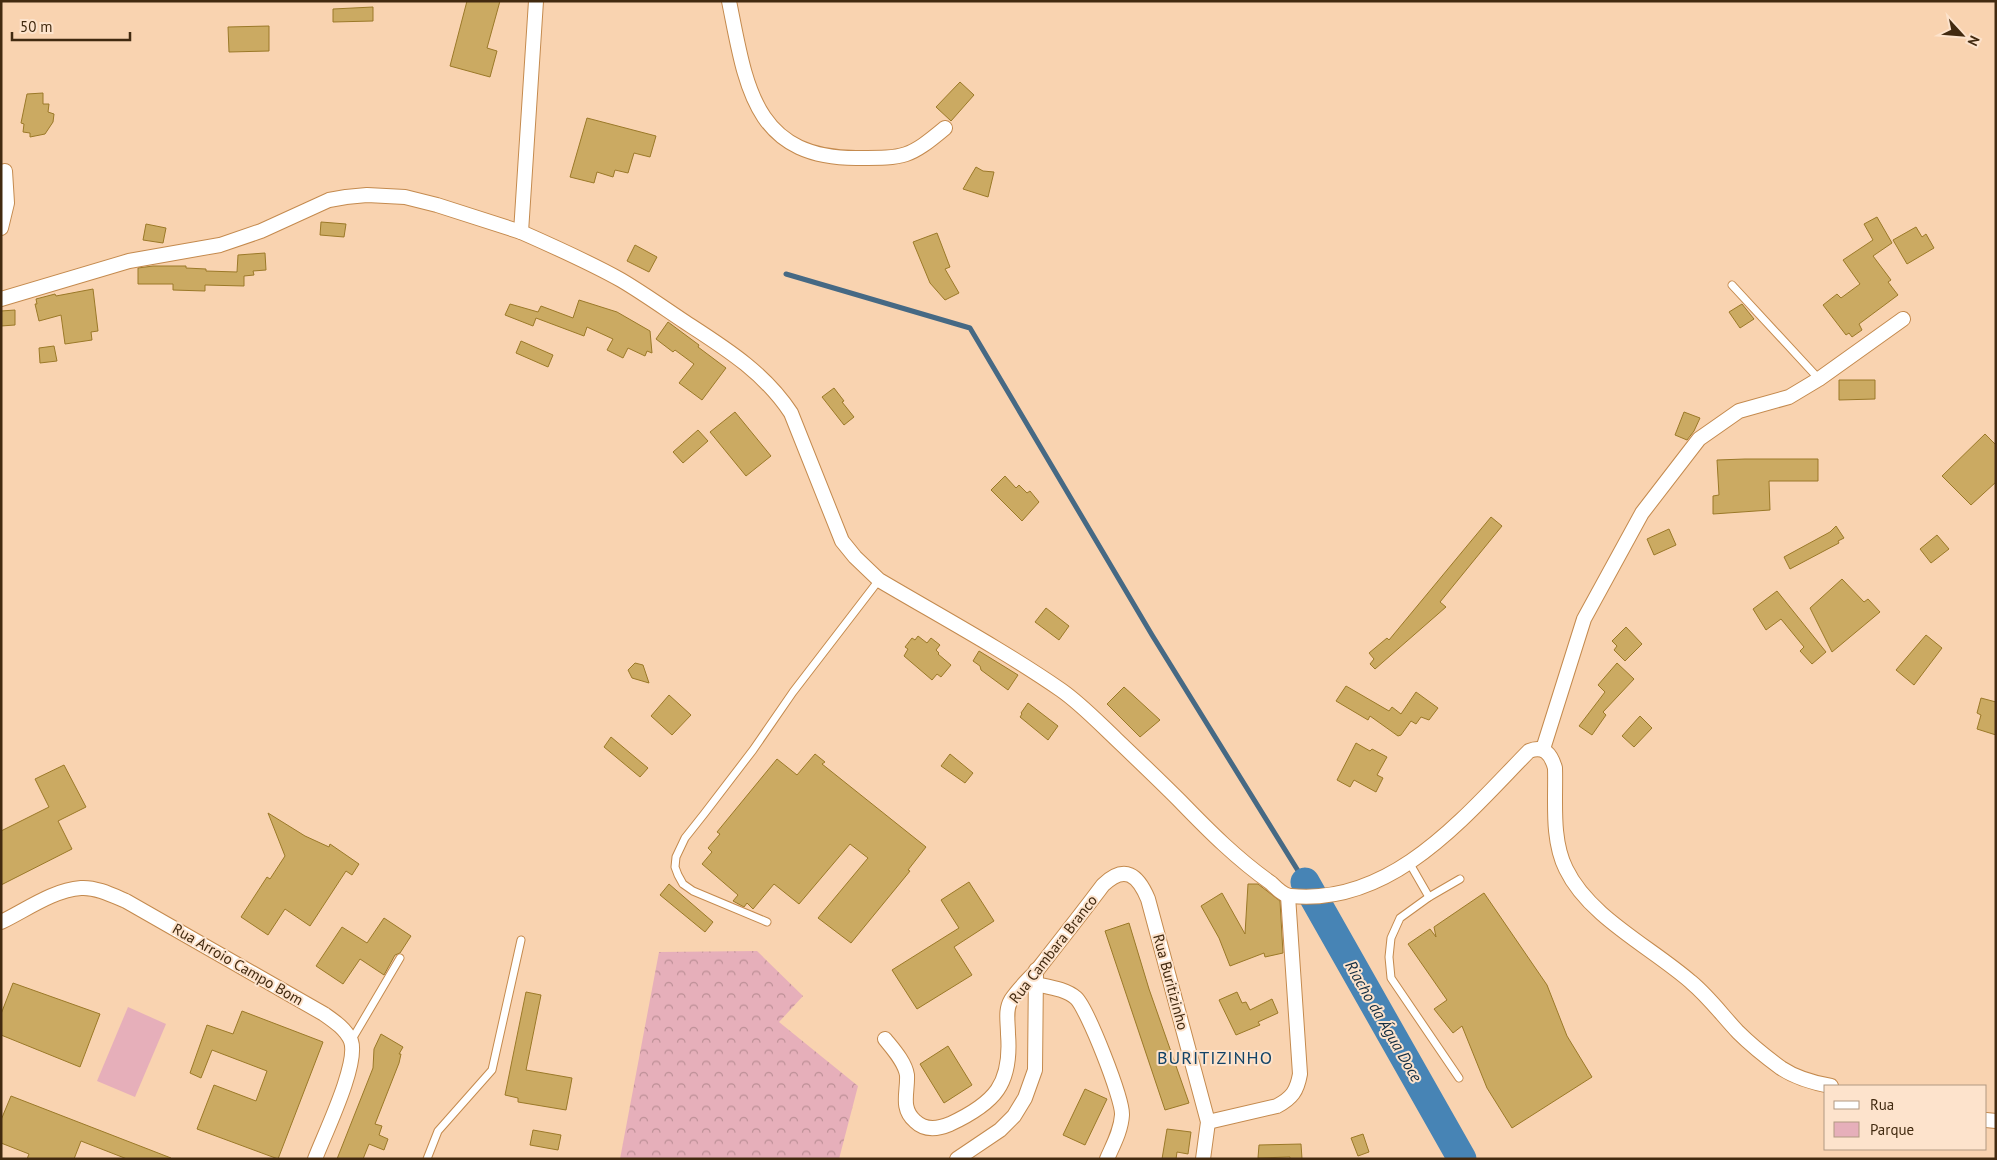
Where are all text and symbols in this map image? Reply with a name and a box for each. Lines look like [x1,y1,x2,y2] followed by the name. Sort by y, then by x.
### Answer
[12,10,130,42] scale bar
[1937,10,1987,60] north arrow
[20,17,53,36] text: 50 m
[1964,33,1984,49] text: N
[1005,891,1101,1007] street label: Rua Cambara Branco
[169,919,307,1009] street label: Rua Arroio Campo Bom
[1149,932,1193,1032] street label: Rua Buritizinho
[1341,957,1427,1086] water label: Riacho da Água Doce
[1157,1046,1273,1069] district label: BURITIZINHO
[1824,1085,1987,1150] legend
[1870,1095,1894,1114] text: Rua
[1870,1120,1914,1139] text: Parque

